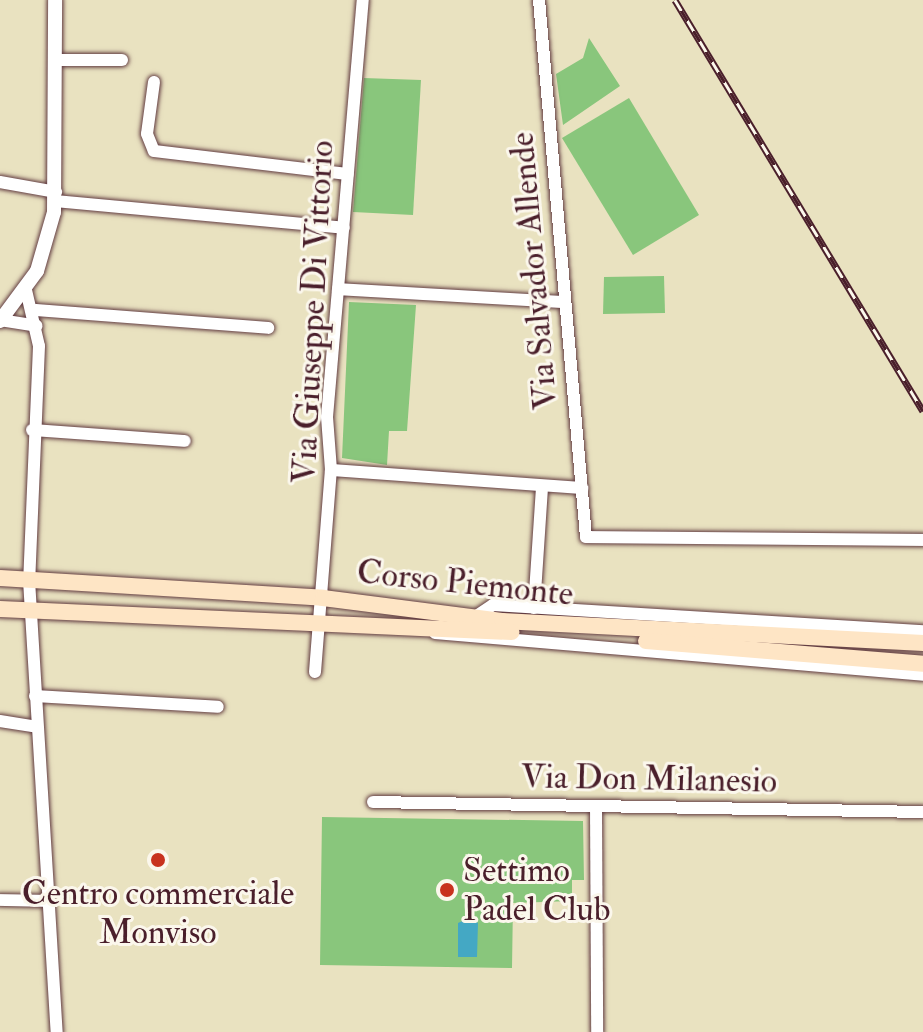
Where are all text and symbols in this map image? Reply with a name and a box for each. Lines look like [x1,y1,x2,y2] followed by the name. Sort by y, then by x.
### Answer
[502,131,566,411] street label: Via Salvador Allende
[284,139,342,485] street label: Via Giuseppe Di Vittorio
[355,551,575,615] street label: Corso Piemonte
[521,756,777,802] street label: Via Don Milanesio
[463,850,611,930] place label: Settimo Padel Club
[149,851,167,869] marker: Centro commerciale Monviso
[22,873,294,952] place label: Centro commerciale Monviso
[438,881,456,899] marker: Settimo Padel Club

